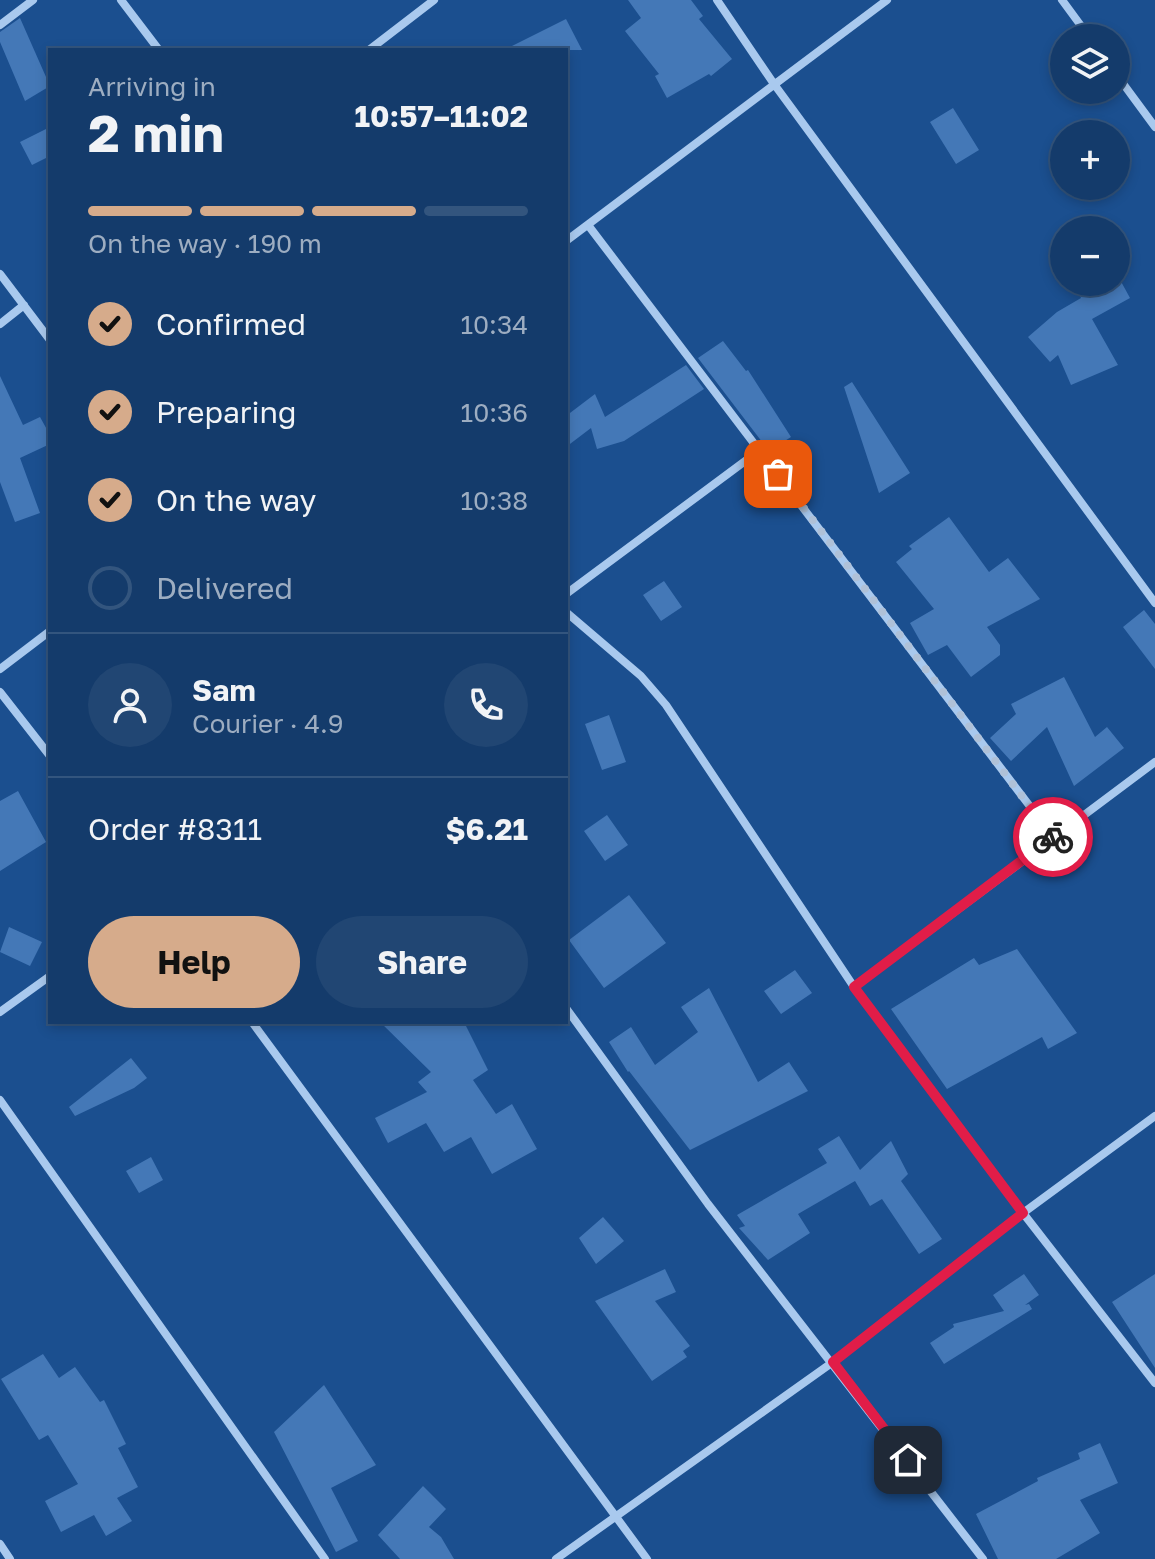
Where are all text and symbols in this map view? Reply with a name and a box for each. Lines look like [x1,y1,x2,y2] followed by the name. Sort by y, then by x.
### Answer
[1050,24,1130,296] map controls
[1050,24,1130,104] button: layers
[88,71,216,102] text: Arriving in
[355,98,528,134] text: 10:57–11:02
[88,101,224,163] text: 2 min
[1050,120,1130,200] button: +
[1050,216,1130,296] button: −
[88,228,322,259] text: On the way · 190 m
[88,302,132,346] icon: check
[156,306,306,342] text: Confirmed
[460,309,528,340] text: 10:34
[88,390,132,434] icon: check
[156,394,297,430] text: Preparing
[461,397,528,428] text: 10:36
[744,440,812,508] pin
[756,452,800,496] icon: bag
[88,478,132,522] icon: check
[156,482,316,518] text: On the way
[460,485,528,516] text: 10:38
[156,570,293,606] text: Delivered
[88,663,172,747] button: person
[444,663,528,747] button: phone
[192,672,256,708] text: Sam
[192,708,344,739] text: Courier · 4.9
[1013,797,1093,877] courier
[88,811,262,847] text: Order #8311
[446,811,528,847] text: $6.21
[1031,815,1075,859] icon: bike
[88,916,300,1008] button: Help
[316,916,528,1008] button: Share
[874,1426,942,1494] pin
[886,1438,930,1482] icon: home

